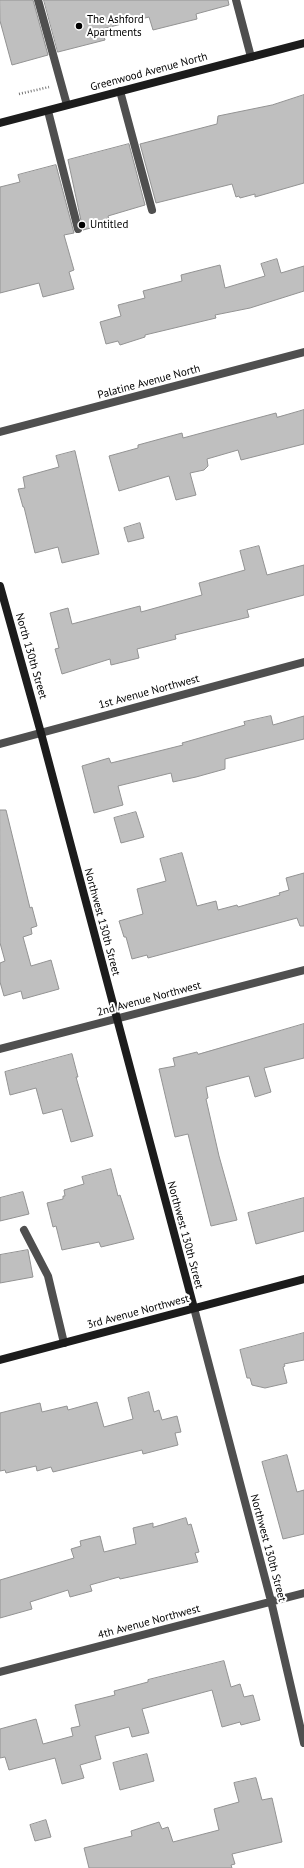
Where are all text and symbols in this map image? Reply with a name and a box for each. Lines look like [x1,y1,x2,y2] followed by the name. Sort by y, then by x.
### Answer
[87,13,144,39] place label: The Ashford Apartments
[74,21,84,31] marker: The Ashford Apartments
[89,50,209,94] street label: Greenwood Avenue North
[90,218,128,232] place label: Untitled
[77,220,87,230] marker: Untitled
[96,362,202,402] street label: Palatine Avenue North
[12,611,50,701] street label: North 130th Street
[97,672,201,712] street label: 1st Avenue Northwest
[81,867,123,977] street label: Northwest 130th Street
[96,979,202,1019] street label: 2nd Avenue Northwest
[164,1180,206,1290] street label: Northwest 130th Street
[86,1292,190,1332] street label: 3rd Avenue Northwest
[247,1493,289,1603] street label: Northwest 130th Street
[97,1602,201,1642] street label: 4th Avenue Northwest

